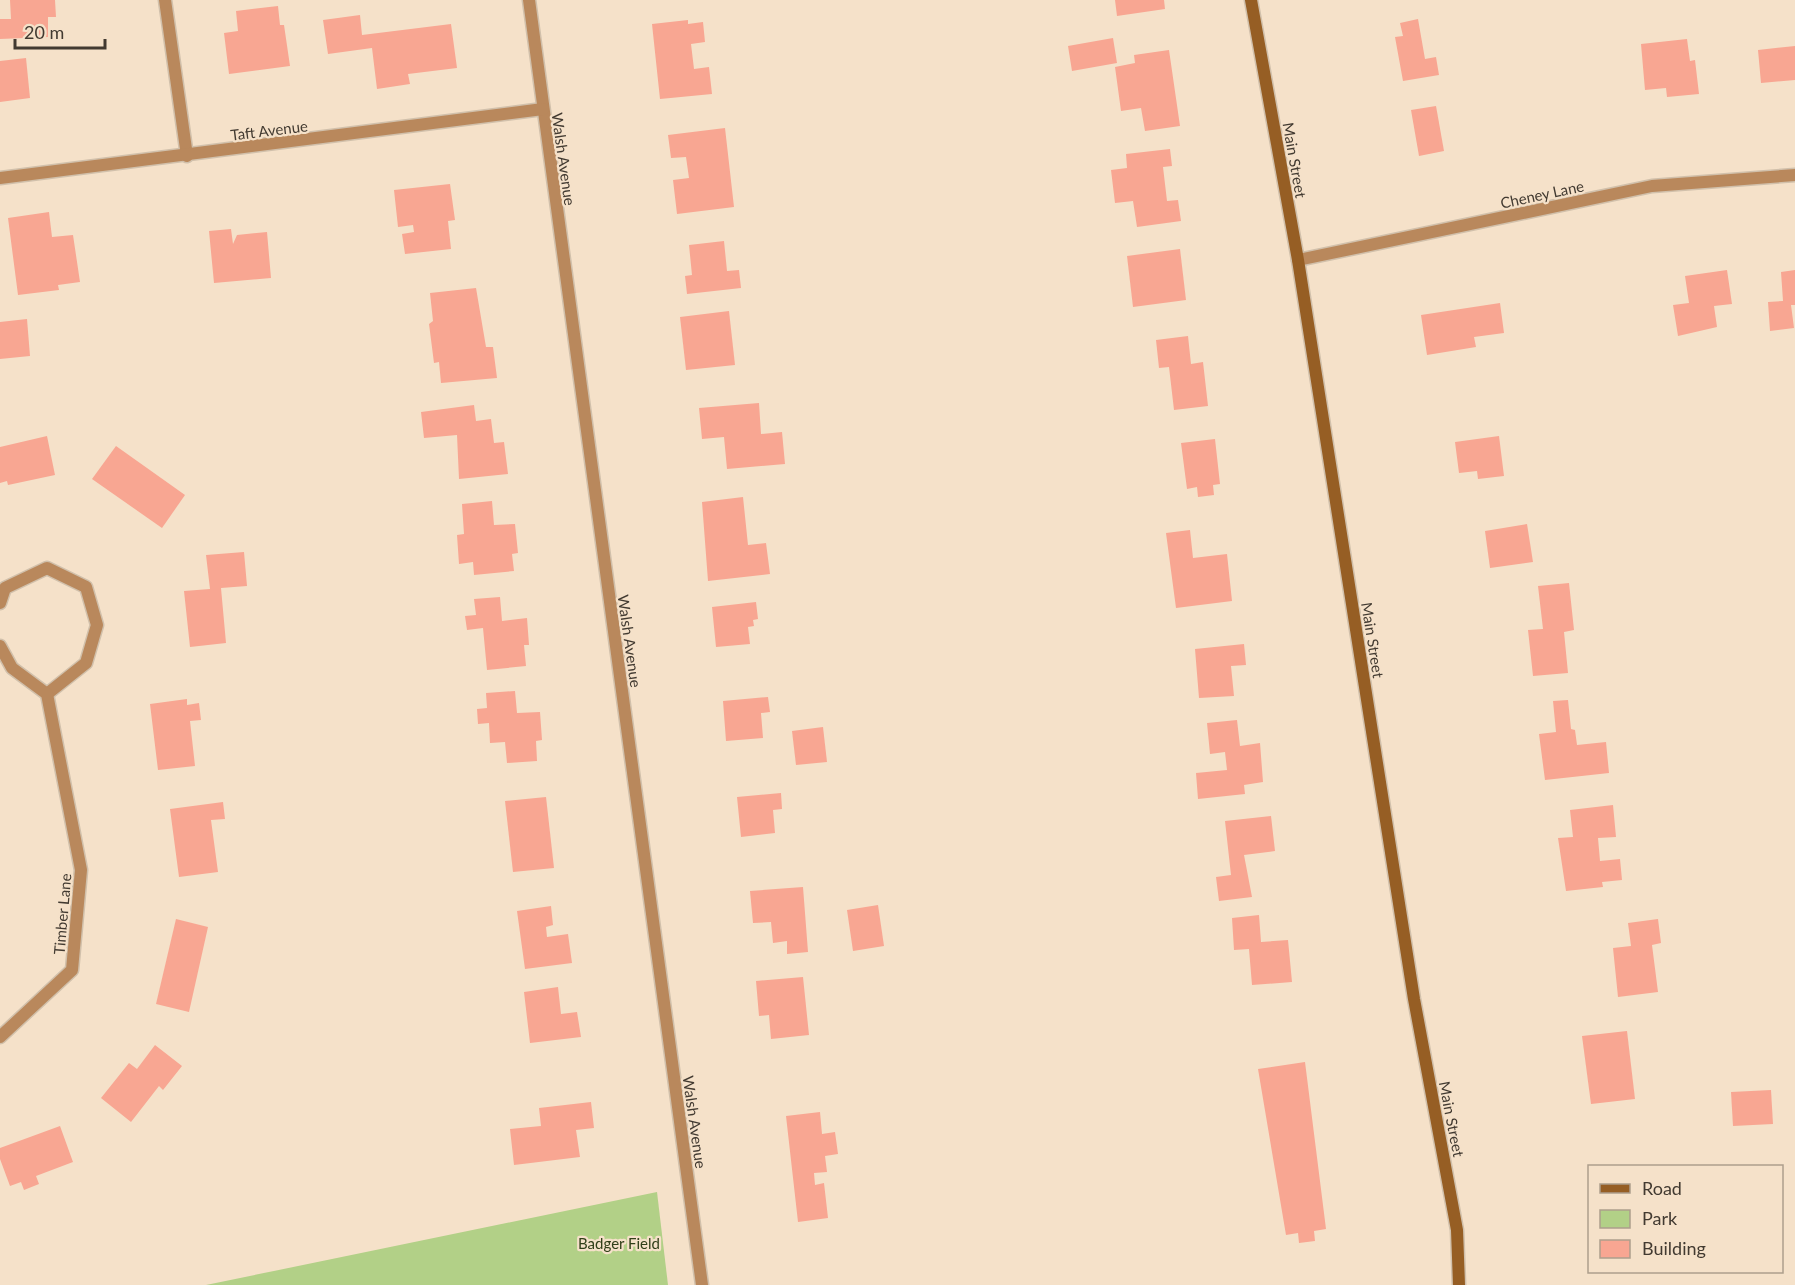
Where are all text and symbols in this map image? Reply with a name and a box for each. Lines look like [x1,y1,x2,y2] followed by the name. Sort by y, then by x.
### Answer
[15,12,105,50] scale bar
[24,21,64,43] text: 20 m
[549,111,579,207] street label: Walsh Avenue
[229,116,309,144] street label: Taft Avenue
[1279,121,1311,200] street label: Main Street
[1499,176,1586,212] street label: Cheney Lane
[615,593,645,689] street label: Walsh Avenue
[1358,601,1388,680] street label: Main Street
[49,873,75,955] street label: Timber Lane
[680,1074,710,1170] street label: Walsh Avenue
[1436,1080,1468,1159] street label: Main Street
[1588,1165,1783,1273] legend
[1642,1177,1682,1199] text: Road
[1642,1207,1678,1229] text: Park
[578,1234,660,1252] park label: Badger Field
[1642,1237,1706,1259] text: Building

